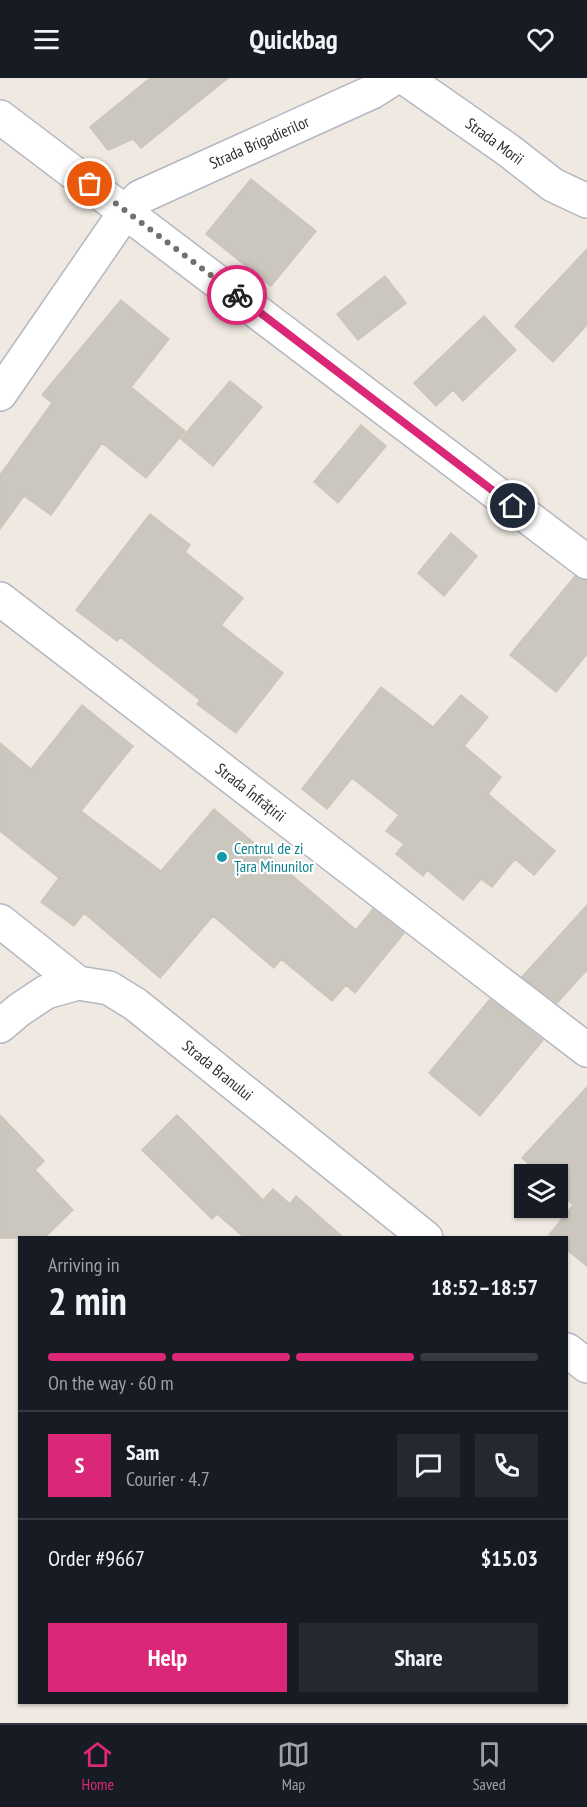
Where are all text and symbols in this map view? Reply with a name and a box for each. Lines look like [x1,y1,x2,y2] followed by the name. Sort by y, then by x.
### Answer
[249,22,338,56] text: Quickbag
[30,23,63,56] icon: menu
[524,23,557,56] icon: heart
[206,111,313,173] street label: Strada Brigadierilor
[462,113,528,169] street label: Strada Morii
[64,158,115,209] pin
[73,167,106,200] icon: bag
[207,265,267,325] courier
[221,279,254,312] icon: bike
[487,480,538,531] pin
[496,489,529,522] icon: home
[212,758,290,826] street label: Strada Înfrățirii
[234,838,314,876] place label: Centrul de zi Țara Minunilor
[215,850,229,864] marker: Centrul de zi Țara Minunilor
[179,1035,257,1105] street label: Strada Branului
[514,1164,568,1218] map controls
[514,1164,568,1218] button: layers
[48,1252,120,1278] text: Arriving in
[431,1273,538,1301] text: 18:52–18:57
[48,1275,127,1326] text: 2 min
[48,1370,174,1396] text: On the way · 60 m
[397,1434,460,1497] button: chat
[475,1434,538,1497] button: phone
[126,1438,159,1466] text: Sam
[75,1451,84,1479] text: S
[126,1466,210,1492] text: Courier · 4.7
[48,1544,145,1572] text: Order #9667
[481,1544,538,1572] text: $15.03
[48,1623,287,1692] button: Help
[299,1623,538,1692] button: Share
[81,1738,114,1794] tab: Home
[277,1738,310,1794] tab: Map
[473,1738,506,1794] tab: Saved

